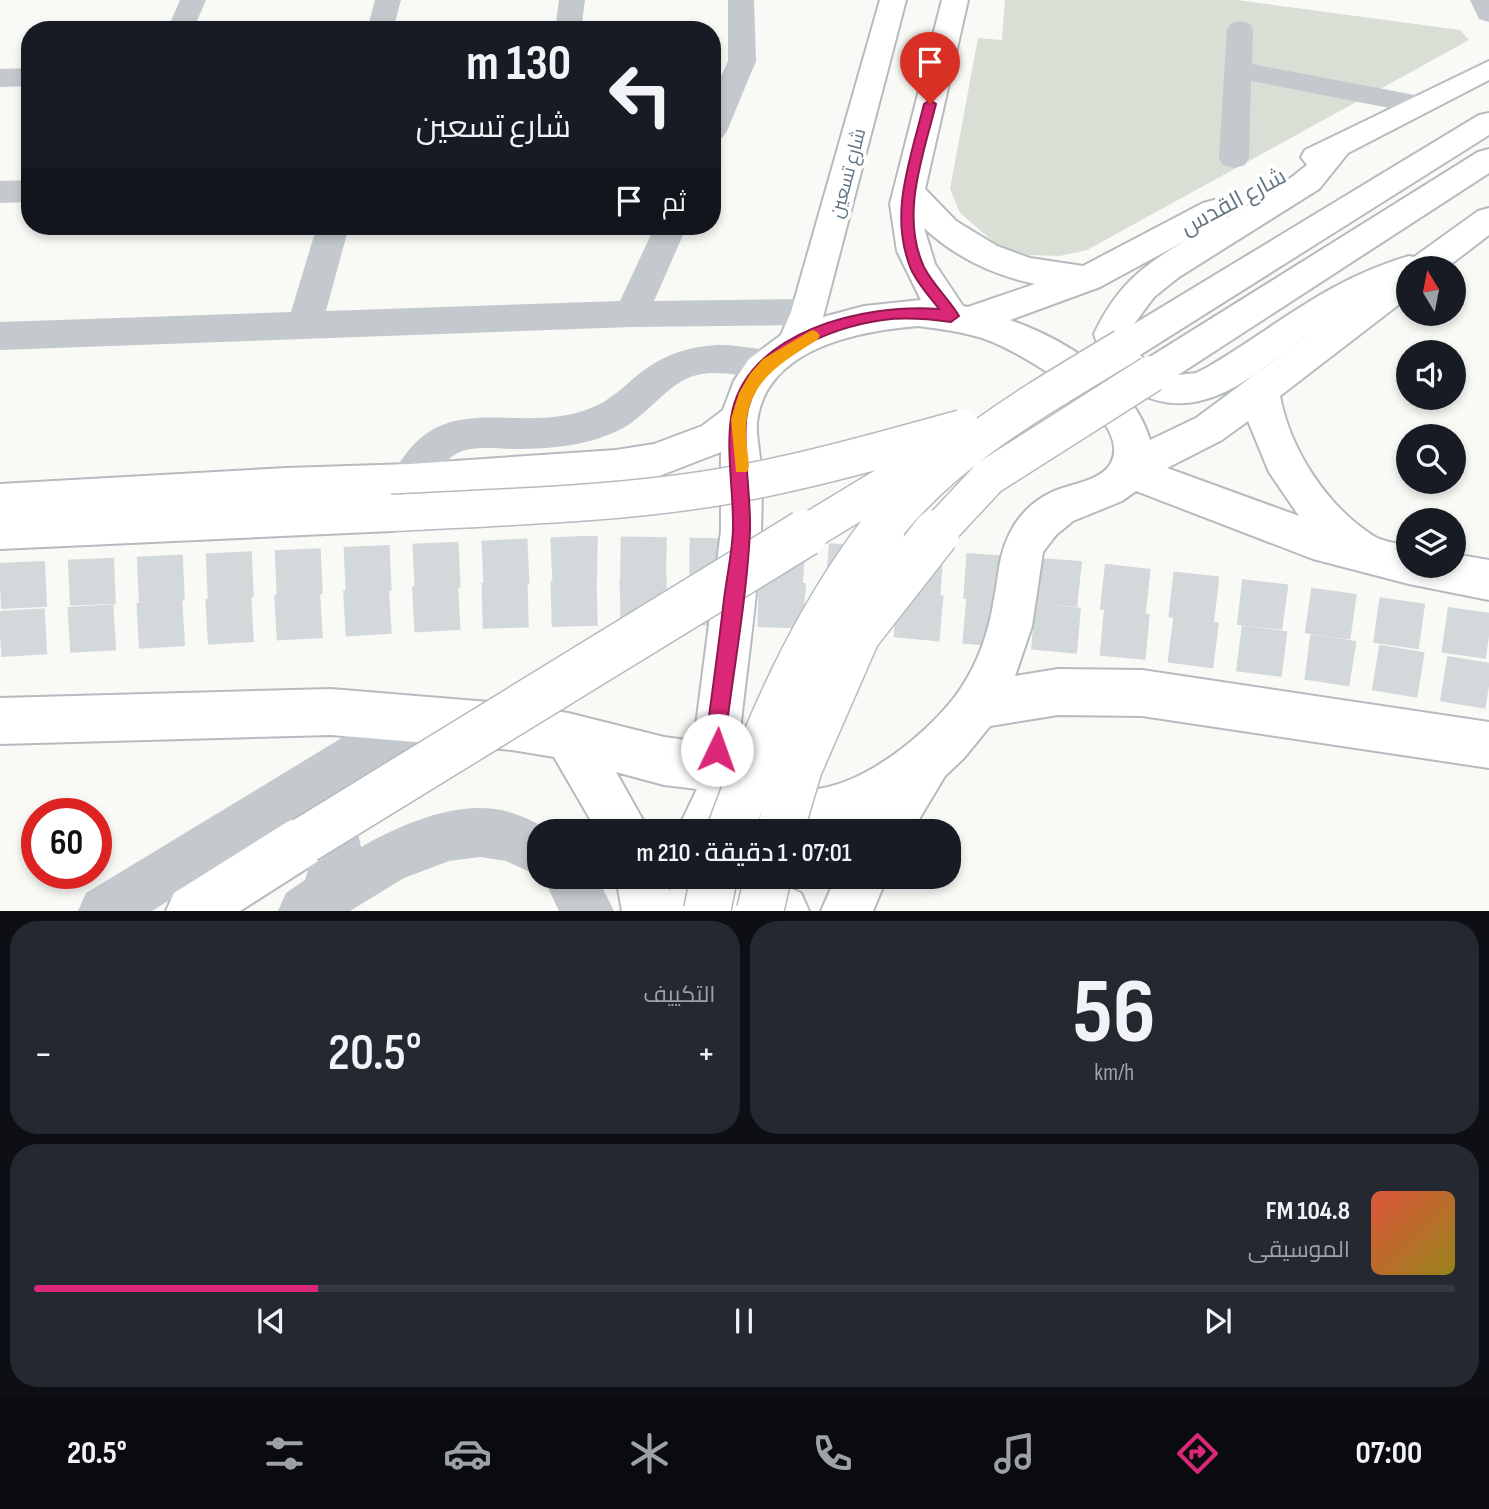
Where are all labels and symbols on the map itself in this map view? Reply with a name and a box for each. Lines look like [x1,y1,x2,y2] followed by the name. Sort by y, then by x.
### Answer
[900,32,960,104] pin
[825,126,872,221] street label: شارع تسعين
[1176,162,1292,242] street label: شارع القدس
[1396,256,1466,326] north arrow
[680,713,754,787] position arrow
[21,798,112,889] speed limit sign: 60

